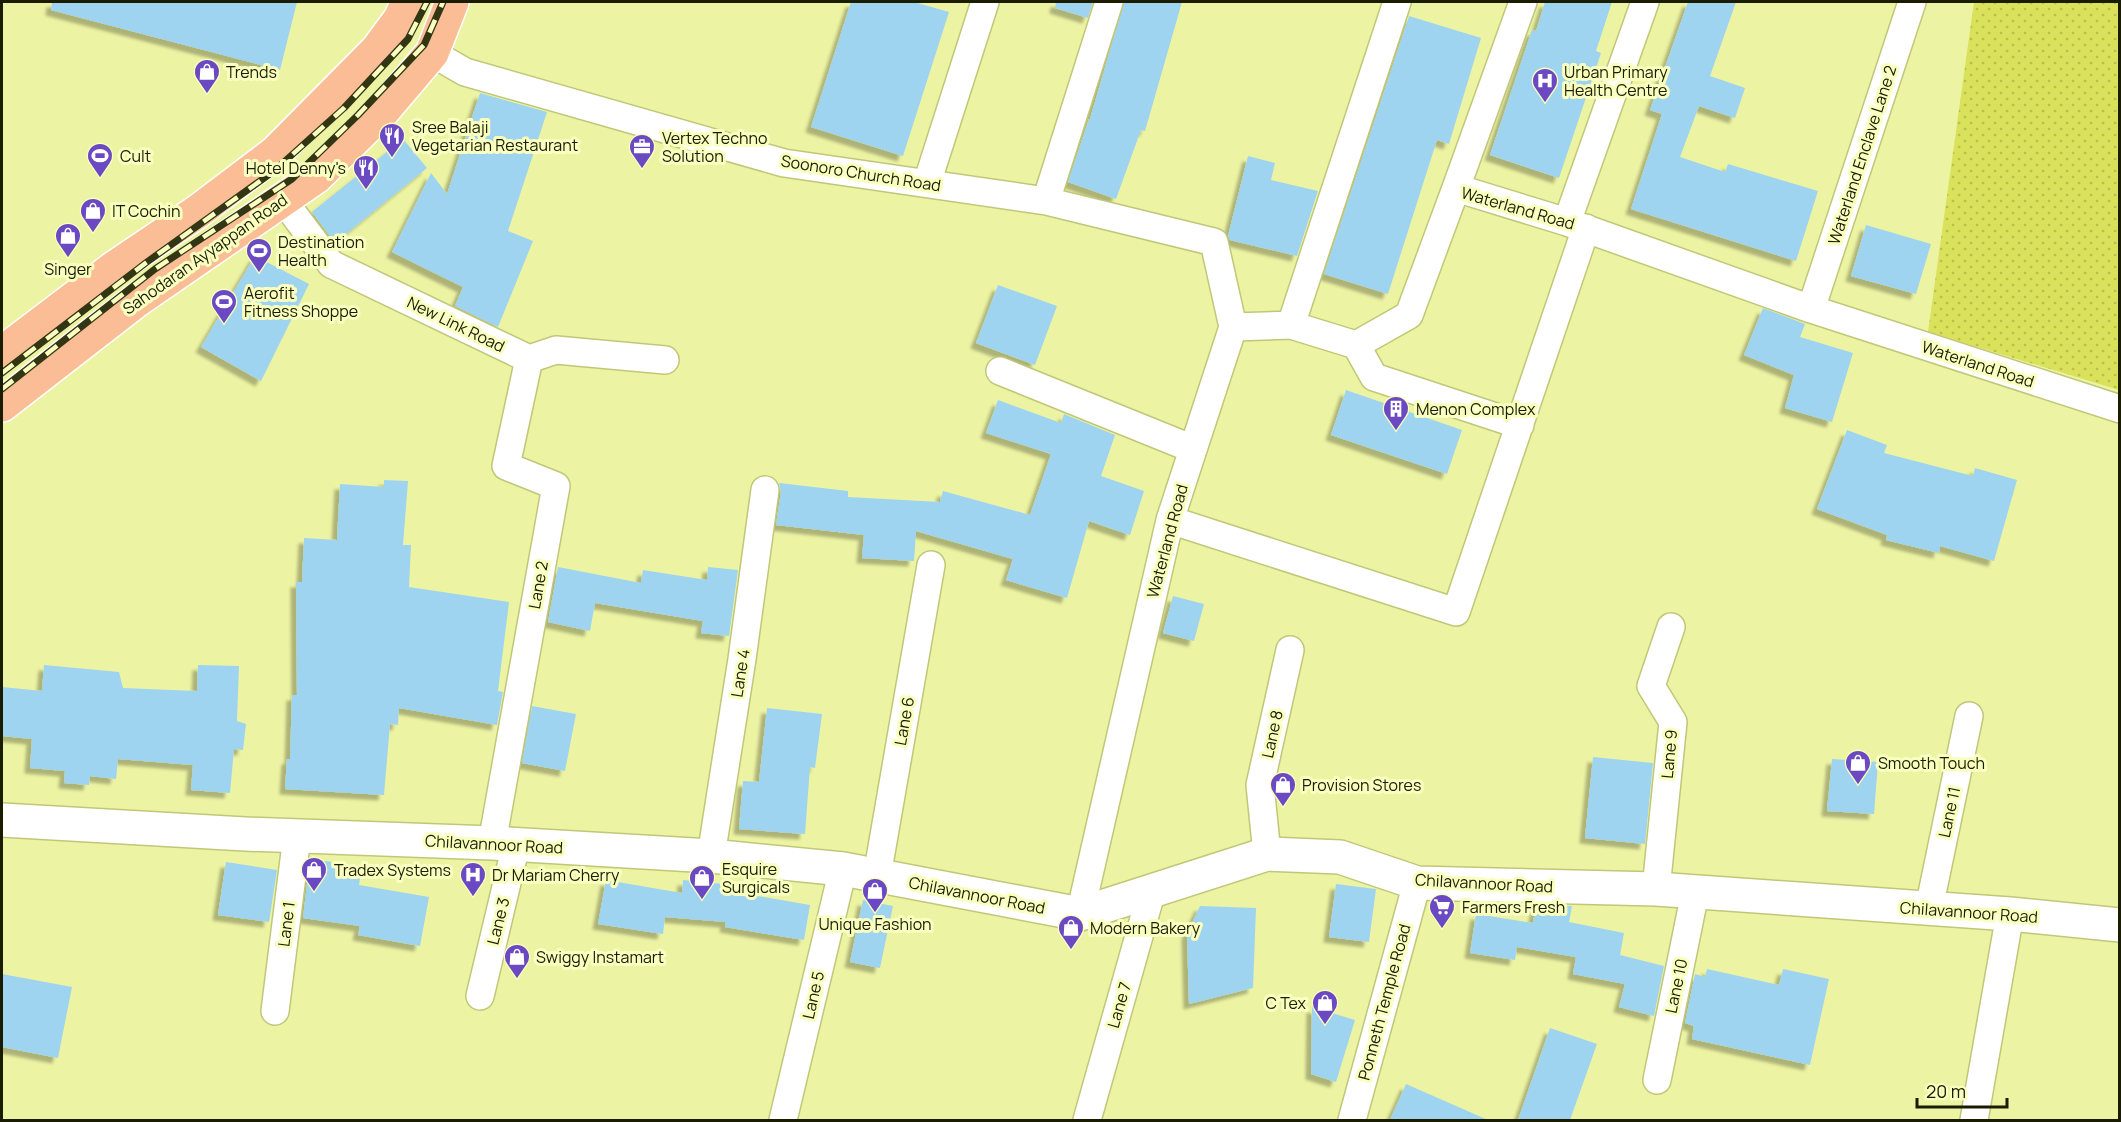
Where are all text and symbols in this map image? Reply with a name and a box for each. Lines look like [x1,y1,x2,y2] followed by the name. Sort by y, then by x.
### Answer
[192,57,222,95] shop icon: Trends
[226,61,277,83] place label: Trends
[1564,61,1668,101] place label: Urban Primary Health Centre
[1823,63,1901,247] street label: Waterland Enclave Lane 2
[1530,66,1560,104] hospital icon: Urban Primary Health Centre
[412,116,578,156] place label: Sree Balaji Vegetarian Restaurant
[377,121,407,159] restaurant icon: Sree Balaji Vegetarian Restaurant
[662,127,767,167] place label: Vertex Techno Solution
[627,132,657,170] office icon: Vertex Techno Solution
[85,141,115,179] sports icon: Cult
[120,145,151,167] place label: Cult
[780,150,942,196] street label: Soonoro Church Road
[351,153,381,191] restaurant icon: Hotel Denny's
[246,157,346,179] place label: Hotel Denny's
[1459,181,1577,235] street label: Waterland Road
[118,189,292,319] street label: Sahodaran Ayyappan Road
[78,196,108,234] shop icon: IT Cochin
[112,200,181,222] place label: IT Cochin
[53,221,83,259] shop icon: Singer
[278,231,364,271] place label: Destination Health
[244,236,274,274] sports icon: Destination Health
[44,258,92,280] place label: Singer
[244,282,358,322] place label: Aerofit Fitness Shoppe
[209,287,239,325] sports icon: Aerofit Fitness Shoppe
[404,291,508,357] street label: New Link Road
[1919,335,2037,393] street label: Waterland Road
[1381,394,1411,432] building icon: Menon Complex
[1416,398,1536,420] place label: Menon Complex
[1141,482,1193,600] street label: Waterland Road
[523,559,553,611] street label: Lane 2
[725,647,755,699] street label: Lane 4
[889,695,919,747] street label: Lane 6
[1256,708,1288,760] street label: Lane 8
[1656,729,1682,779] street label: Lane 9
[1843,748,1873,786] shop icon: Smooth Touch
[1878,752,1985,774] place label: Smooth Touch
[1268,770,1298,808] shop icon: Provision Stores
[1302,774,1421,796] place label: Provision Stores
[1933,785,1965,839] street label: Lane 11
[424,829,564,859] street label: Chilavannoor Road
[299,855,329,893] shop icon: Tradex Systems
[722,858,790,898] place label: Esquire Surgicals
[334,859,451,881] place label: Tradex Systems
[458,860,488,898] hospital icon: Dr Mariam Cherry
[687,863,717,901] shop icon: Esquire Surgicals
[492,864,620,886] place label: Dr Mariam Cherry
[1414,868,1554,898] street label: Chilavannoor Road
[907,871,1047,919] street label: Chilavannoor Road
[860,876,890,914] shop icon: Unique Fashion
[1427,892,1457,930] supermarket icon: Farmers Fresh
[482,895,514,947] street label: Lane 3
[1462,896,1565,918] place label: Farmers Fresh
[1899,896,2039,928] street label: Chilavannoor Road
[272,900,300,948] street label: Lane 1
[818,913,932,935] place label: Unique Fashion
[1056,913,1086,951] shop icon: Modern Bakery
[1090,917,1201,939] place label: Modern Bakery
[1353,921,1415,1083] street label: Ponneth Temple Road
[502,942,532,980] shop icon: Swiggy Instamart
[536,946,664,968] place label: Swiggy Instamart
[1660,957,1692,1015] street label: Lane 10
[797,969,829,1021] street label: Lane 5
[1102,979,1136,1031] street label: Lane 7
[1310,988,1340,1026] shop icon: C Tex
[1266,992,1307,1014] place label: C Tex
[1917,1071,2007,1109] scale bar
[1926,1079,1966,1103] text: 20 m

